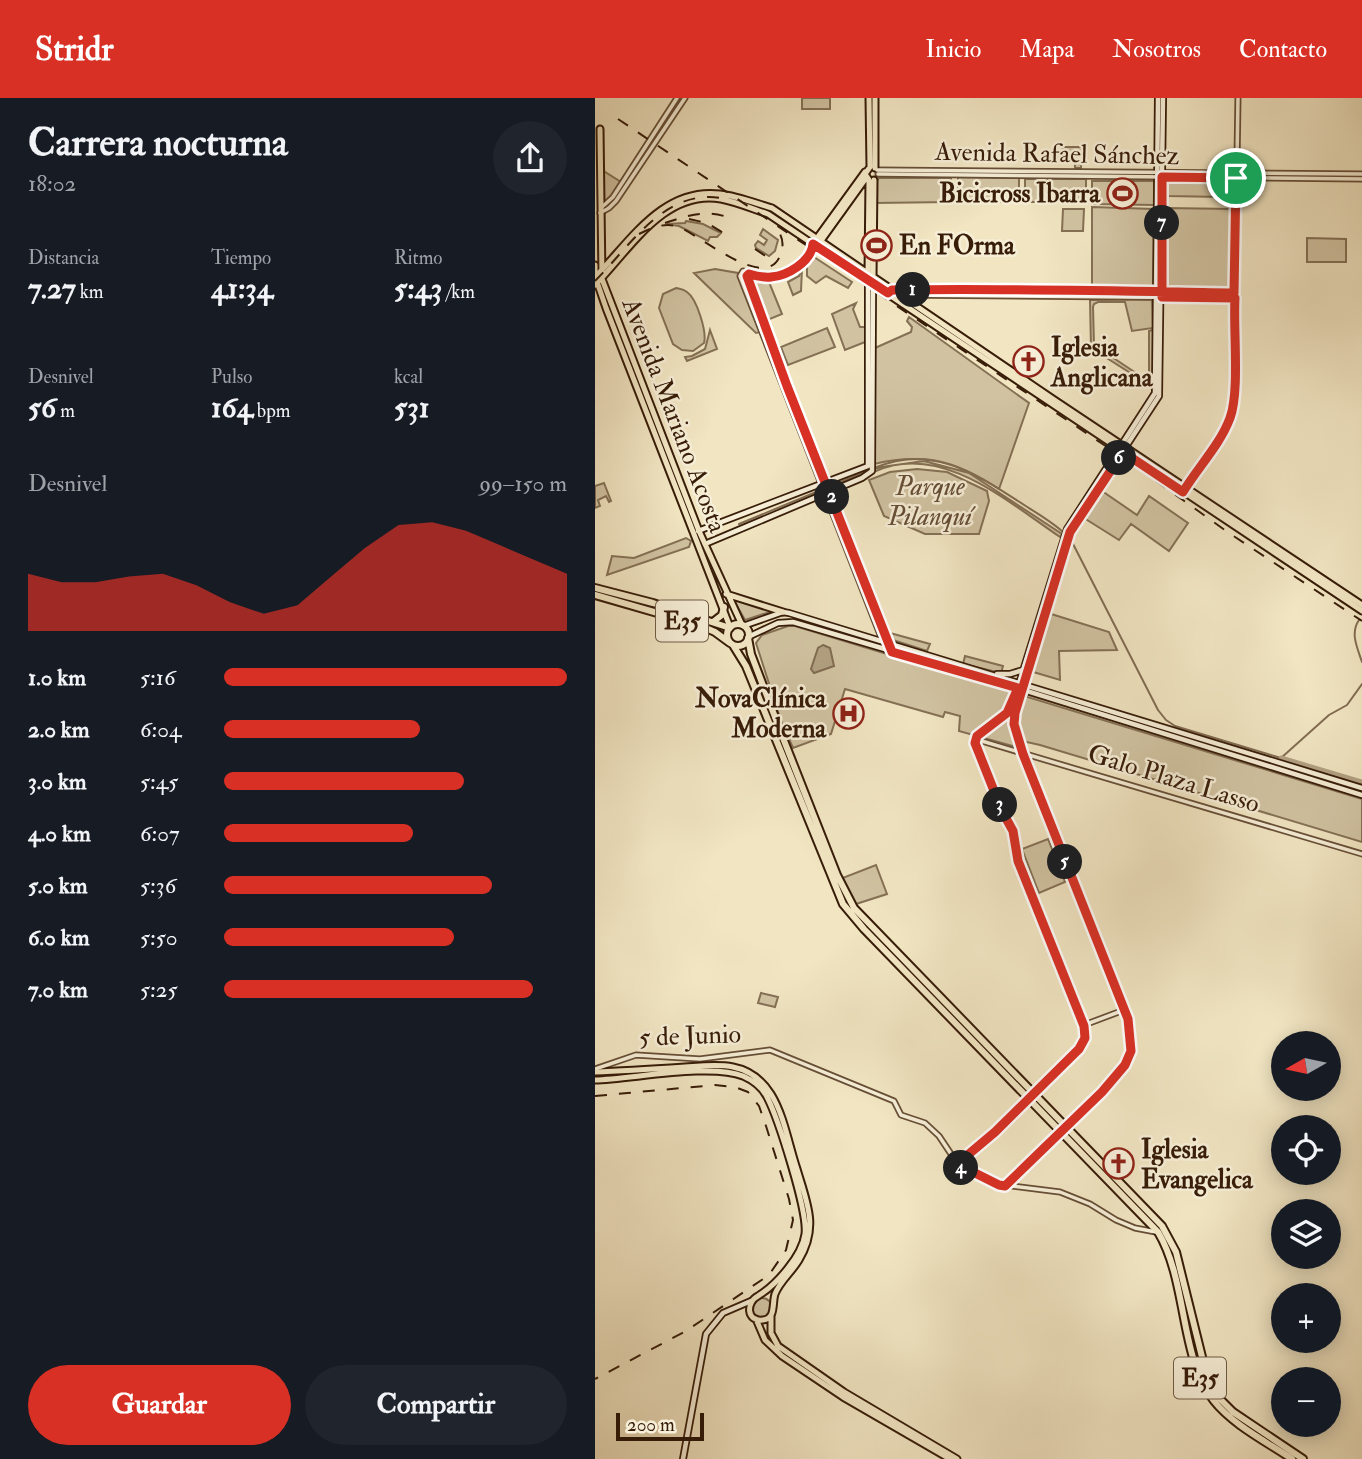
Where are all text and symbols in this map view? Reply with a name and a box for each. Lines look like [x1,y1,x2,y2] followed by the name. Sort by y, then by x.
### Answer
[35,29,114,70] text: Stridr
[926,34,981,65] text: Inicio
[1019,34,1074,65] text: Mapa
[1112,34,1201,65] text: Nosotros
[1239,34,1327,65] text: Contacto
[28,119,288,167] text: Carrera nocturna
[493,121,567,195] button: share
[934,136,1180,172] street label: Avenida Rafael Sánchez
[1206,148,1266,208] pin
[1217,159,1255,197] icon: arrive
[28,169,76,198] text: 18:02
[1106,176,1140,210] sports icon: Bicicross Ibarra
[939,178,1101,210] place label: Bicicross Ibarra
[1145,206,1179,240] pin: 7
[1157,210,1166,234] text: 7
[859,228,893,262] sports icon: En FOrma
[899,230,1016,262] place label: En FOrma
[28,246,99,270] text: Distancia
[211,246,271,270] text: Tiempo
[394,246,443,270] text: Ritmo
[28,270,76,307] text: 7.27
[211,270,273,307] text: 41:34
[394,270,442,307] text: 5:43
[895,272,931,308] pin: 1
[909,277,916,301] text: 1
[76,280,104,304] text: km
[442,280,475,304] text: /km
[614,293,734,537] street label: Avenida Mariano Acosta
[1050,332,1154,395] place label: Iglesia Anglicana
[1011,345,1045,379] church icon: Iglesia Anglicana
[28,365,94,389] text: Desnivel
[211,365,252,389] text: Pulso
[394,365,423,389] text: kcal
[28,389,56,426] text: 56
[211,389,253,426] text: 164
[394,389,429,426] text: 531
[56,399,75,423] text: m
[253,399,291,423] text: bpm
[1101,440,1137,476] pin: 6
[1114,445,1123,469] text: 6
[28,469,107,498] text: Desnivel
[479,469,567,498] text: 99–150 m
[887,471,976,533] park label: Parque Pilanquí
[814,480,849,514] pin: 2
[827,484,836,508] text: 2
[656,600,708,642] road number: E35
[28,663,86,692] text: 1.0 km
[140,663,176,692] text: 5:16
[694,683,827,745] place label: NovaClínica Moderna
[832,696,866,730] hospital icon: NovaClínica Moderna
[28,715,90,744] text: 2.0 km
[140,715,181,744] text: 6:04
[1084,738,1264,820] street label: Galo Plaza Lasso
[28,767,87,796] text: 3.0 km
[140,767,178,796] text: 5:45
[983,788,1017,822] pin: 3
[996,792,1003,816] text: 3
[28,819,91,848] text: 4.0 km
[140,819,180,848] text: 6:07
[1047,844,1083,880] pin: 5
[1060,849,1069,873] text: 5
[28,871,88,900] text: 5.0 km
[140,871,176,900] text: 5:36
[28,923,89,952] text: 6.0 km
[140,923,178,952] text: 5:50
[28,975,88,1004] text: 7.0 km
[140,975,178,1004] text: 5:25
[638,1018,742,1054] street label: 5 de Junio
[1271,1031,1341,1101] north arrow
[1271,1031,1341,1437] map controls
[1271,1115,1341,1185] button: locate
[1141,1134,1254,1197] place label: Iglesia Evangelica
[1101,1147,1135,1181] church icon: Iglesia Evangelica
[943,1150,979,1186] pin: 4
[955,1155,966,1179] text: 4
[1271,1199,1341,1269] button: layers
[1271,1283,1341,1353] button: +
[1174,1358,1226,1398] road number: E35
[28,1365,291,1445] button: Guardar
[305,1365,567,1445] button: Compartir
[1271,1367,1341,1437] button: −
[616,1410,703,1442] scale bar
[627,1413,675,1437] text: 200 m

